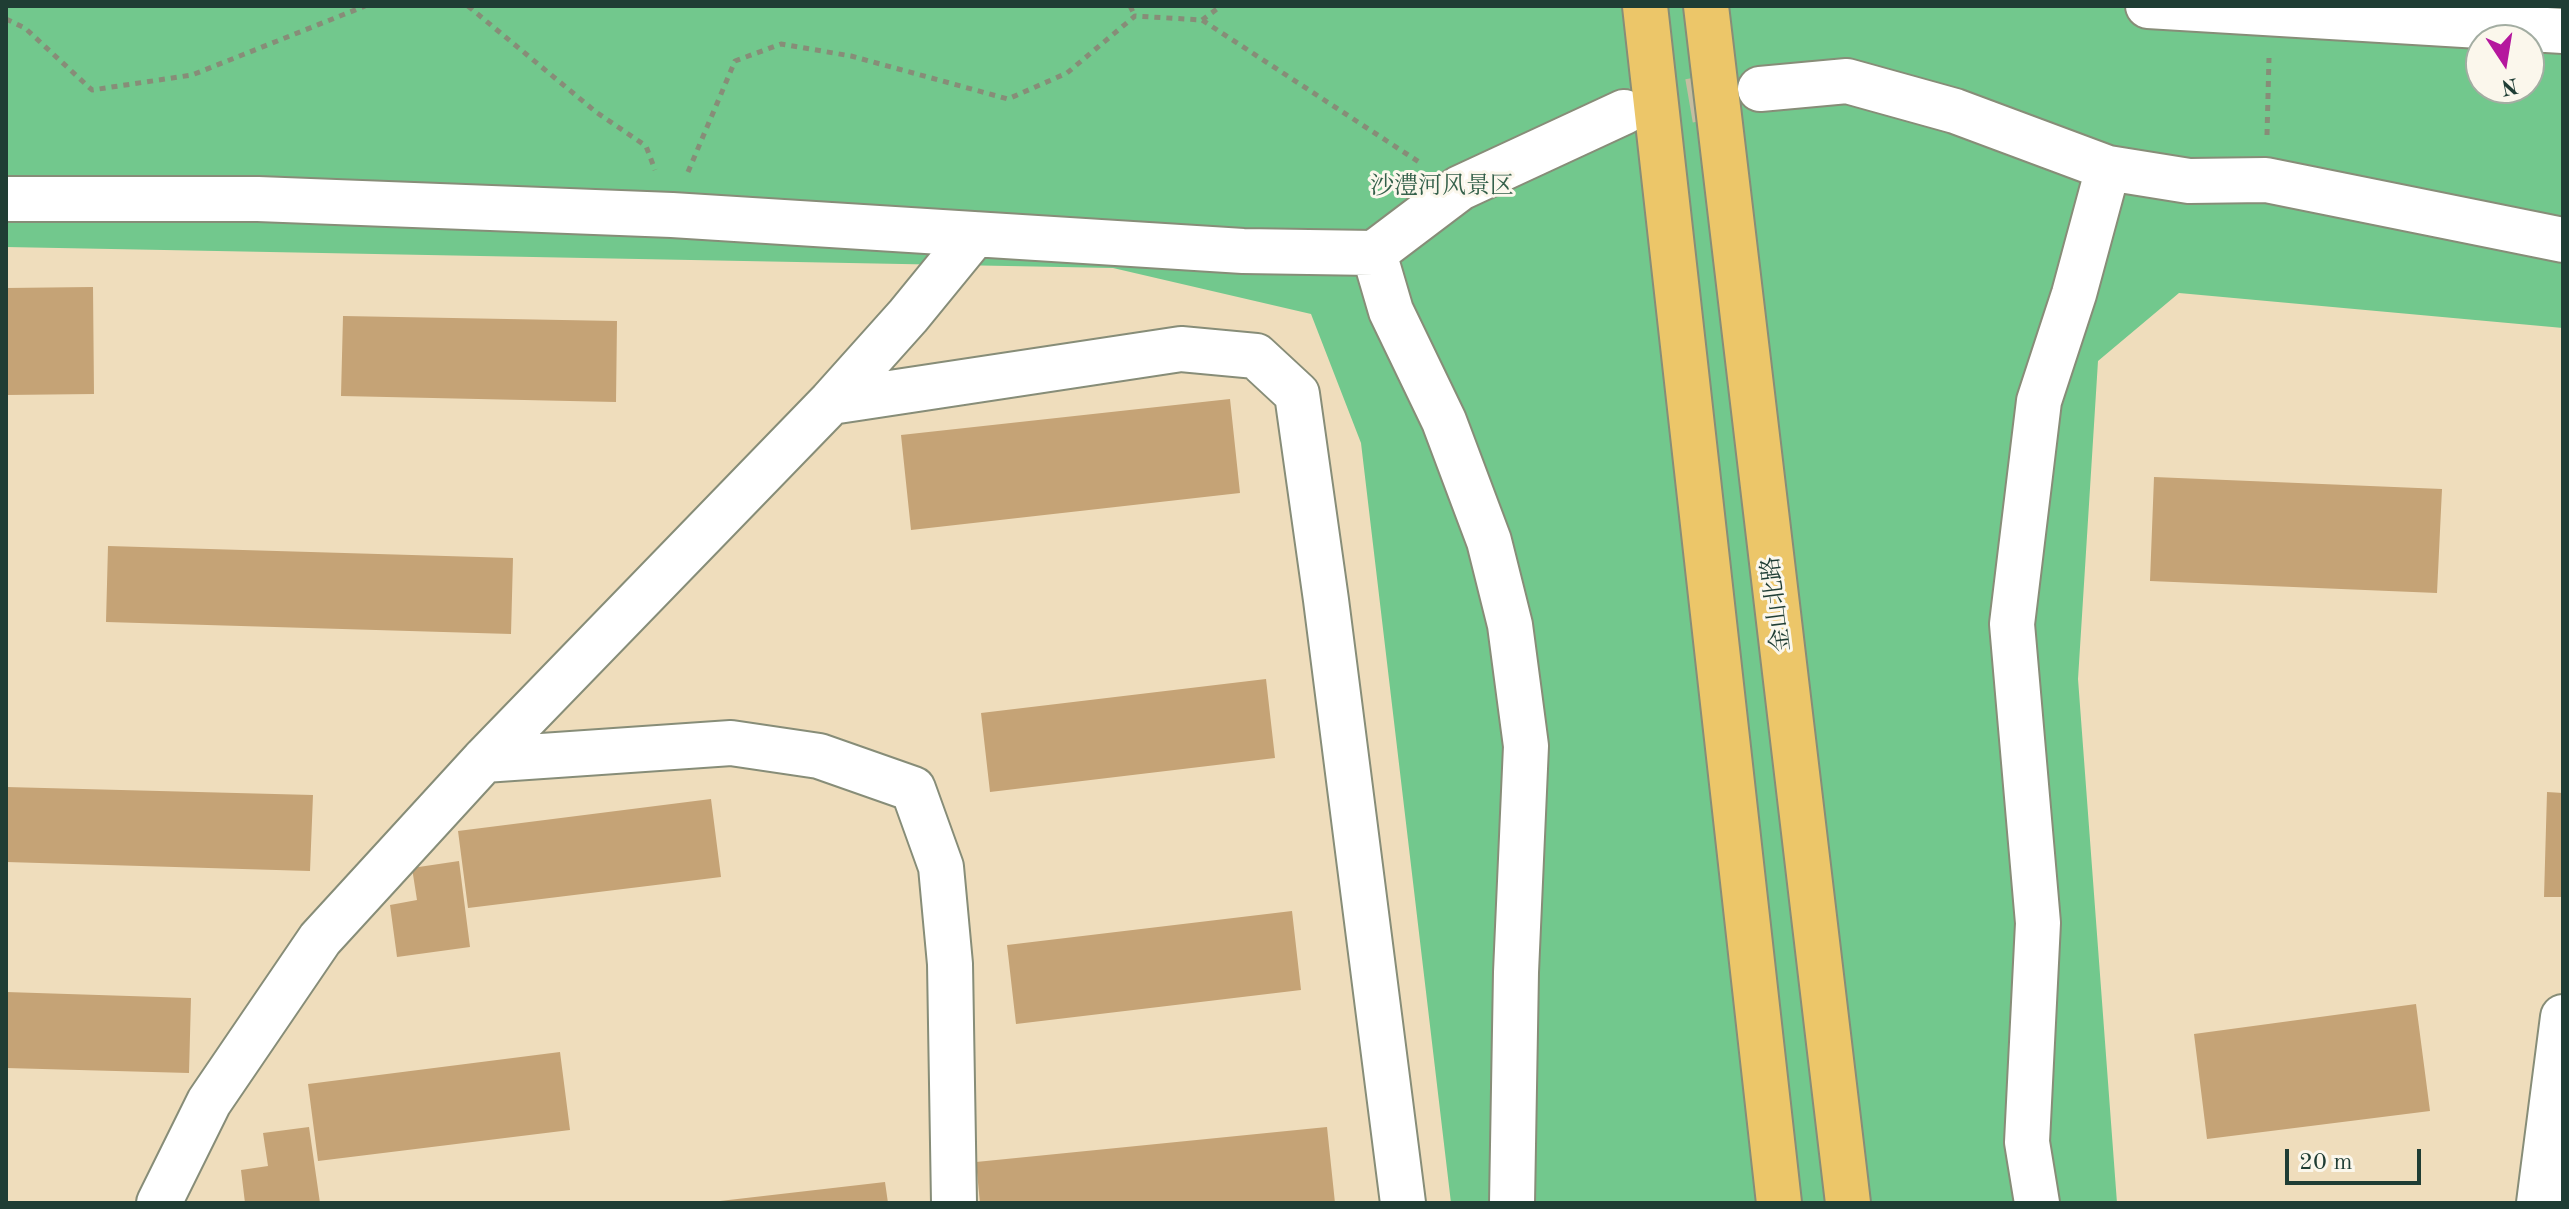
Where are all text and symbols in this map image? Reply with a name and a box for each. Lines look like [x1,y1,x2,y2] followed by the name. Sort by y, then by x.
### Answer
[2465,24,2545,104] north arrow
[2499,73,2520,98] text: N
[1370,173,1514,201] park label: 沙澧河风景区
[1757,555,1797,653] street label: 金山北路
[2289,1133,2425,1183] scale bar
[2299,1151,2353,1175] text: 20 m

